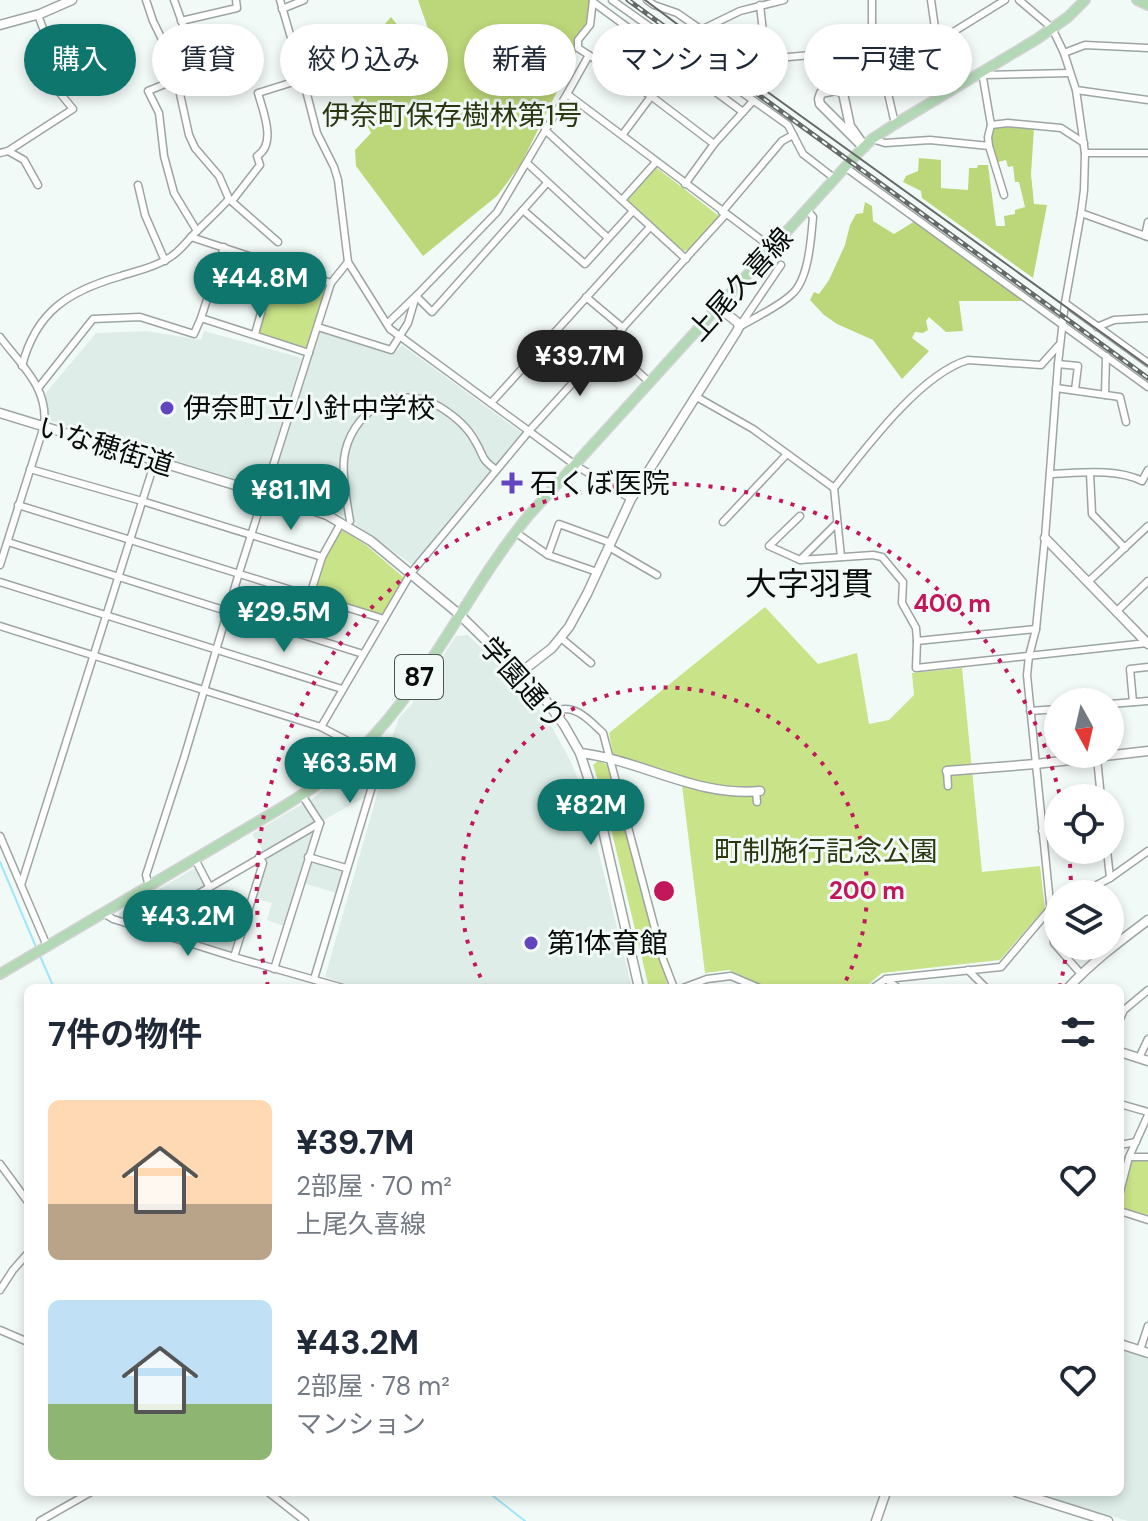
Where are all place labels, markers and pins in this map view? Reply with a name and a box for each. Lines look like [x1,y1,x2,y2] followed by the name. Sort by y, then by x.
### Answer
[195,252,325,320] pin: ¥44.8M
[515,330,645,398] pin: ¥39.7M
[183,390,435,427] place label: 伊奈町立小針中学校
[158,399,176,417] marker: 伊奈町立小針中学校
[226,464,356,532] pin: ¥81.1M
[530,465,670,502] place label: 石くぼ医院
[501,472,523,494] marker: 石くぼ医院
[219,586,349,654] pin: ¥29.5M
[285,737,415,805] pin: ¥63.5M
[544,779,638,847] pin: ¥82M
[650,877,678,905] centre of rings
[123,890,253,958] pin: ¥43.2M
[547,925,668,962] place label: 第1体育館
[522,934,540,952] marker: 第1体育館

